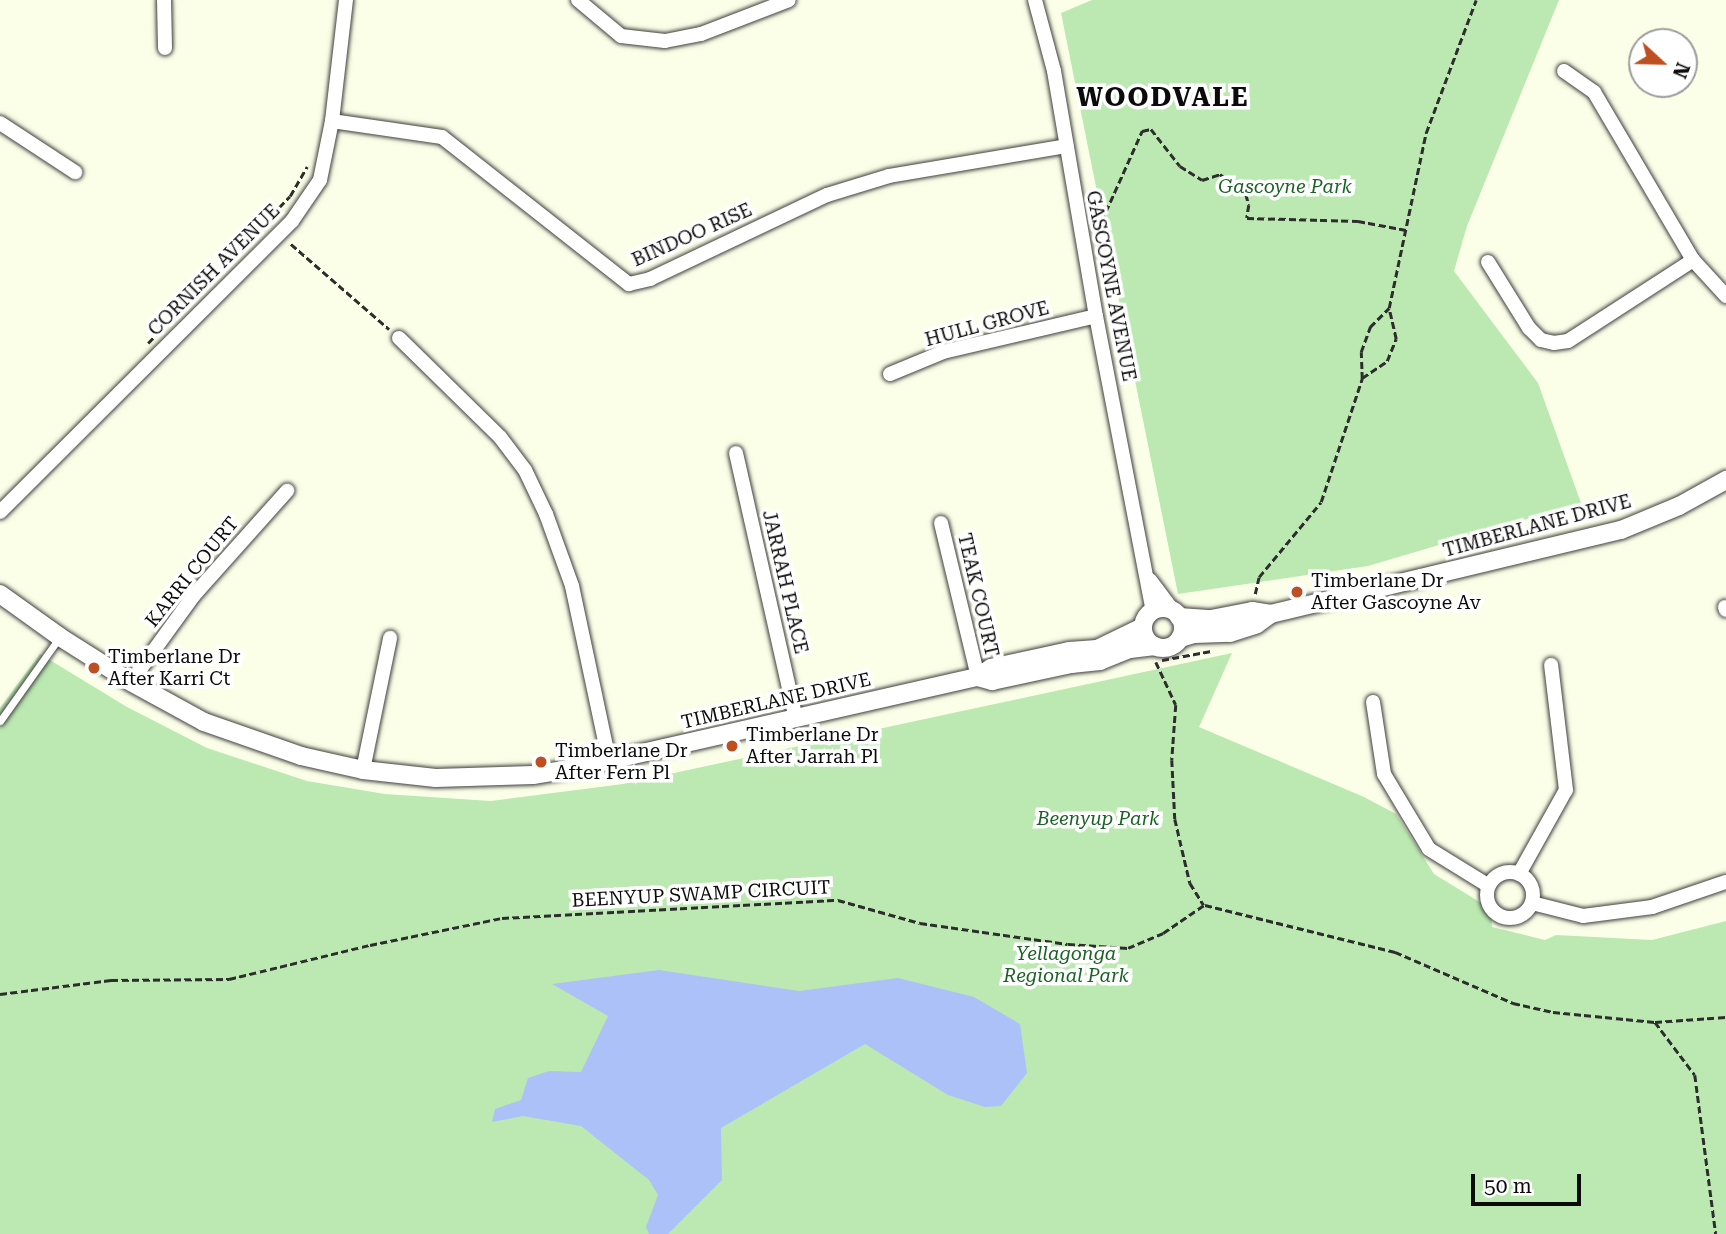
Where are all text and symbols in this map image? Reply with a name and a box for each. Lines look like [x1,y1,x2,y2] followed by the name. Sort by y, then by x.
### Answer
[1628,28,1698,98] north arrow
[1668,59,1694,81] text: N
[1077,82,1249,114] district label: WOODVALE
[1218,176,1352,198] park label: Gascoyne Park
[1081,189,1141,383] street label: GASCOYNE AVENUE
[628,198,756,272] street label: BINDOO RISE
[143,199,285,341] street label: CORNISH AVENUE
[922,296,1052,352] street label: HULL GROVE
[1440,490,1634,562] street label: TIMBERLANE DRIVE
[757,508,813,656] street label: JARRAH PLACE
[141,512,243,632] street label: KARRI COURT
[953,531,1003,659] street label: TEAK COURT
[1311,570,1481,614] place label: Timberlane Dr After Gascoyne Av
[1289,584,1305,600] marker: Timberlane Dr After Gascoyne Av
[108,646,240,690] place label: Timberlane Dr After Karri Ct
[86,660,102,676] marker: Timberlane Dr After Karri Ct
[679,668,873,734] street label: TIMBERLANE DRIVE
[746,724,878,768] place label: Timberlane Dr After Jarrah Pl
[724,738,740,754] marker: Timberlane Dr After Jarrah Pl
[555,740,687,784] place label: Timberlane Dr After Fern Pl
[533,754,549,770] marker: Timberlane Dr After Fern Pl
[1037,808,1159,830] park label: Beenyup Park
[571,876,831,912] street label: BEENYUP SWAMP CIRCUIT
[1003,943,1129,987] park label: Yellagonga Regional Park
[1474,1160,1584,1204] scale bar
[1484,1174,1532,1198] text: 50 m

